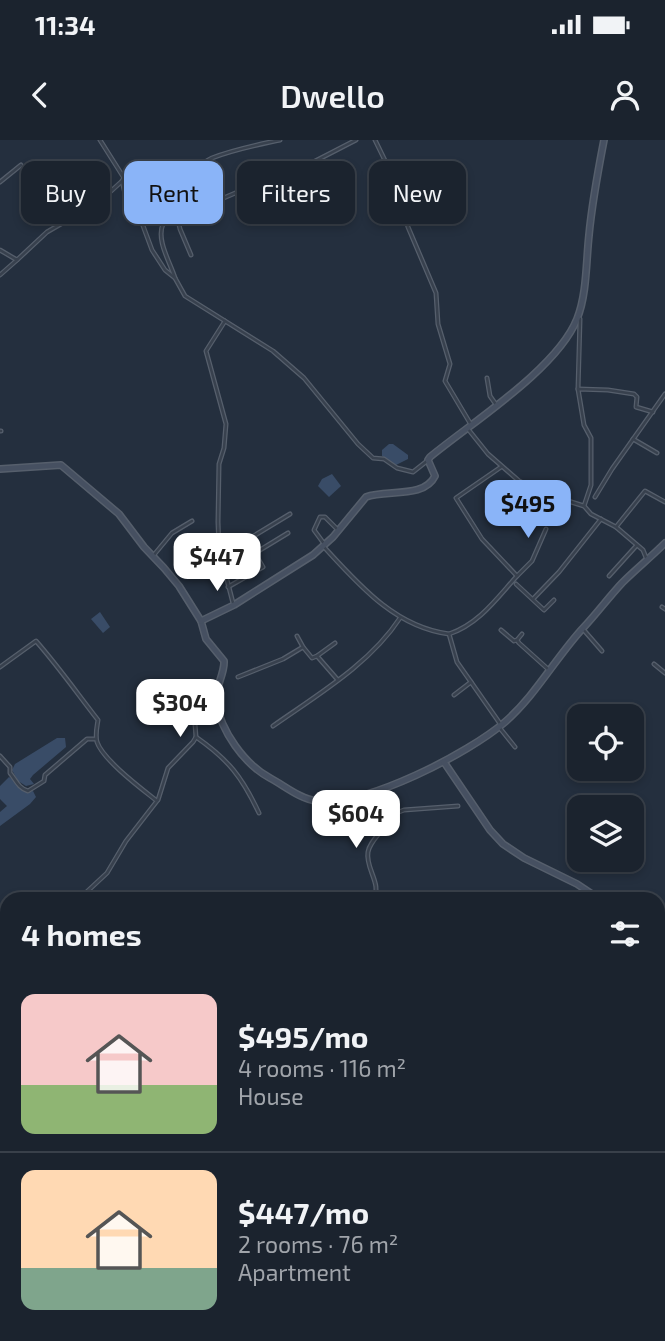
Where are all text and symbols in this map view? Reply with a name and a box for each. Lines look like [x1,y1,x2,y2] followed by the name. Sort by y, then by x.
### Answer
[35,9,95,40] text: 11:34
[21,76,59,114] icon: back
[280,76,385,114] text: Dwello
[606,76,644,114] icon: person
[21,161,110,224] chip: Buy
[124,161,223,224] chip: Rent
[237,161,355,224] chip: Filters
[369,161,466,224] chip: New
[487,480,569,540] pin: $495
[501,489,555,517] text: $495
[176,533,258,593] pin: $447
[190,542,244,570] text: $447
[139,680,221,739] pin: $304
[152,688,208,716] text: $304
[567,704,644,872] map controls
[567,704,644,781] button: locate
[315,790,397,850] pin: $604
[567,795,644,872] button: layers
[328,799,384,827] text: $604
[606,915,644,953] icon: filters
[21,916,142,952] text: 4 homes
[238,1018,369,1054] text: $495/mo
[77,1022,161,1106] icon: home
[238,1054,406,1082] text: 4 rooms · 116 m²
[238,1082,304,1110] text: House
[238,1194,369,1230] text: $447/mo
[77,1198,161,1282] icon: home
[238,1230,398,1258] text: 2 rooms · 76 m²
[238,1258,351,1286] text: Apartment

